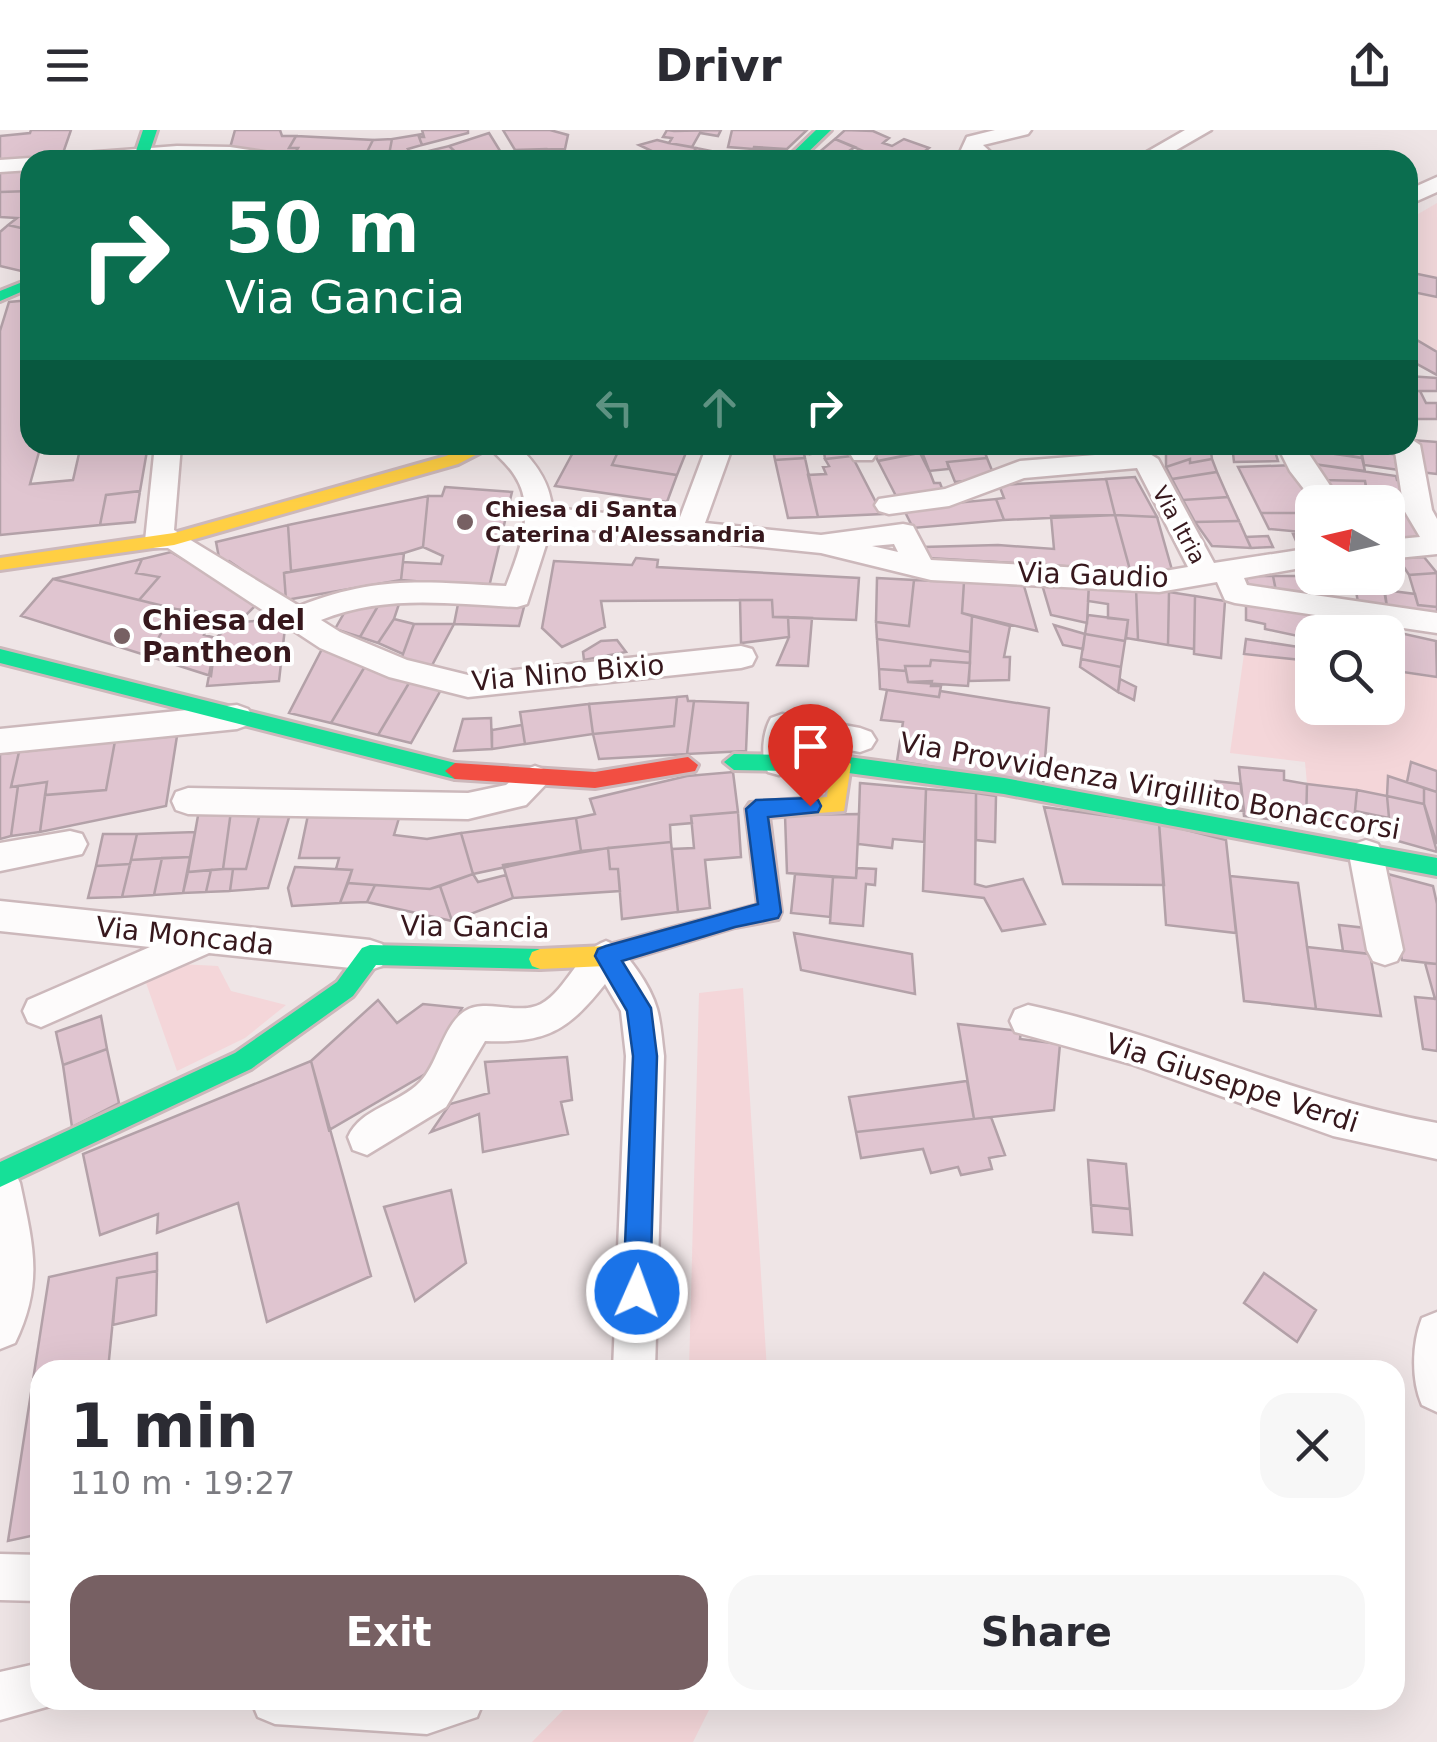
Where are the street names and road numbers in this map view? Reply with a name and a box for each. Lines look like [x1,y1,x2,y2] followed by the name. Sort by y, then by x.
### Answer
[1147,482,1211,568] street label: Via Itria
[1017,556,1169,594] street label: Via Gaudio
[470,648,666,698] street label: Via Nino Bixio
[897,726,1403,846] street label: Via Provvidenza Virgillito Bonaccorsi
[400,909,550,945] street label: Via Gancia
[94,910,276,962] street label: Via Moncada
[1101,1027,1363,1139] street label: Via Giuseppe Verdi

